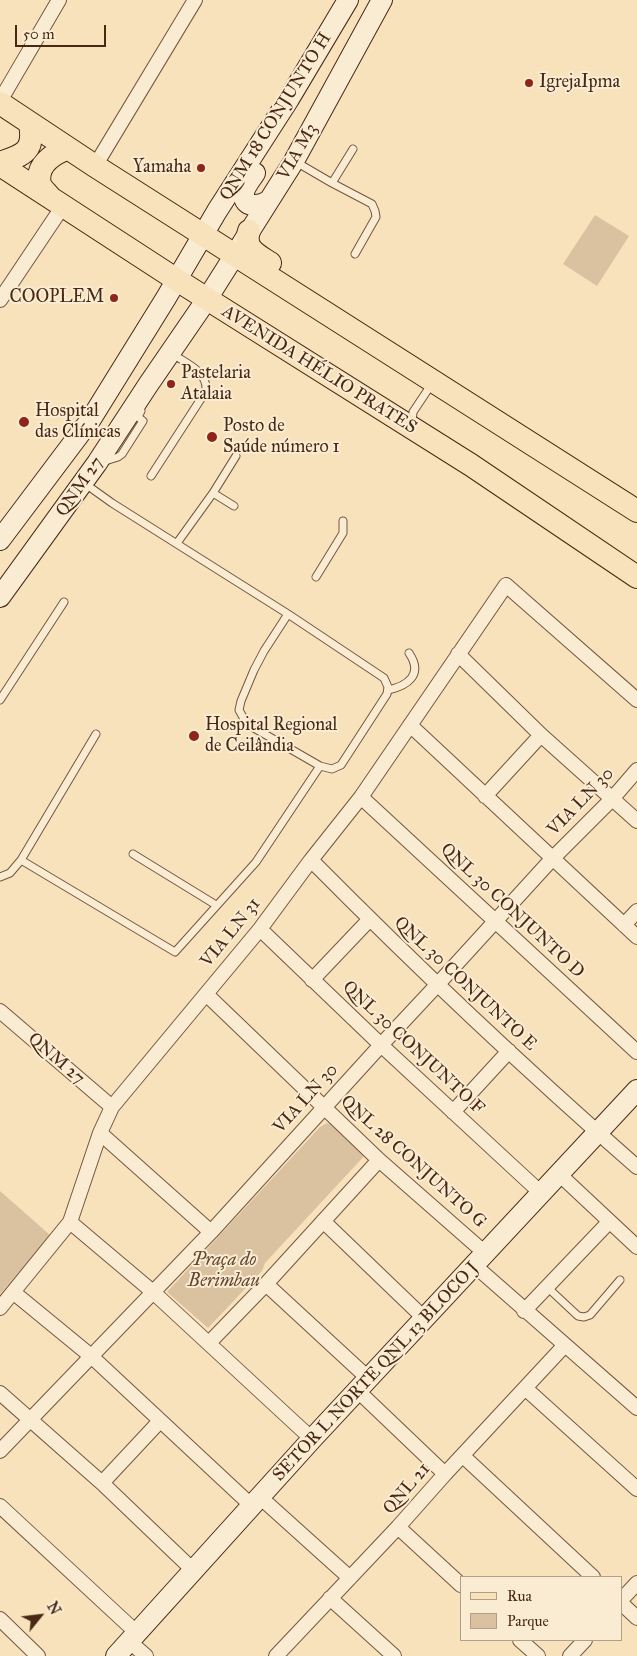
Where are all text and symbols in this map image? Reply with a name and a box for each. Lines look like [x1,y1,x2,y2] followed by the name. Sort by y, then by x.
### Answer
[18,15,109,47] scale bar
[23,25,55,43] text: 50 m
[215,29,337,205] street label: QNM 18 CONJUNTO H
[539,72,620,94] place label: IgrejaIpma
[523,77,535,89] marker: IgrejaIpma
[273,120,323,184] street label: VIA M3
[133,157,191,179] place label: Yamaha
[195,162,207,174] marker: Yamaha
[9,287,104,309] place label: COOPLEM
[108,292,120,304] marker: COOPLEM
[217,301,421,439] street label: AVENIDA HÉLIO PRATES
[181,363,251,406] place label: Pastelaria Atalaia
[165,378,177,390] marker: Pastelaria Atalaia
[35,401,121,444] place label: Hospital das Clínicas
[17,415,31,429] marker: Hospital das Clínicas
[223,416,340,458] place label: Posto de Saúde número 1
[205,430,219,444] marker: Posto de Saúde número 1
[52,453,108,521] street label: QNM 27
[205,715,337,758] place label: Hospital Regional de Ceilândia
[187,729,201,743] marker: Hospital Regional de Ceilândia
[543,763,619,841] street label: VIA LN 30
[436,839,588,983] street label: QNL 30 CONJUNTO D
[196,894,266,972] street label: VIA LN 31
[389,912,541,1056] street label: QNL 30 CONJUNTO E
[338,977,488,1119] street label: QNL 30 CONJUNTO F
[23,1029,89,1089] street label: QNM 27
[269,1060,343,1138] street label: VIA LN 30
[336,1091,490,1233] street label: QNL 28 CONJUNTO G
[188,1250,260,1292] park label: Praça do Berimbau
[269,1258,483,1486] street label: SETOR L NORTE QNL 13 BLOCO J
[379,1459,435,1519] street label: QNL 21
[460,1576,622,1641] legend
[507,1587,532,1605] text: Rua
[15,1591,65,1641] north arrow
[43,1599,64,1618] text: N
[507,1612,549,1630] text: Parque

